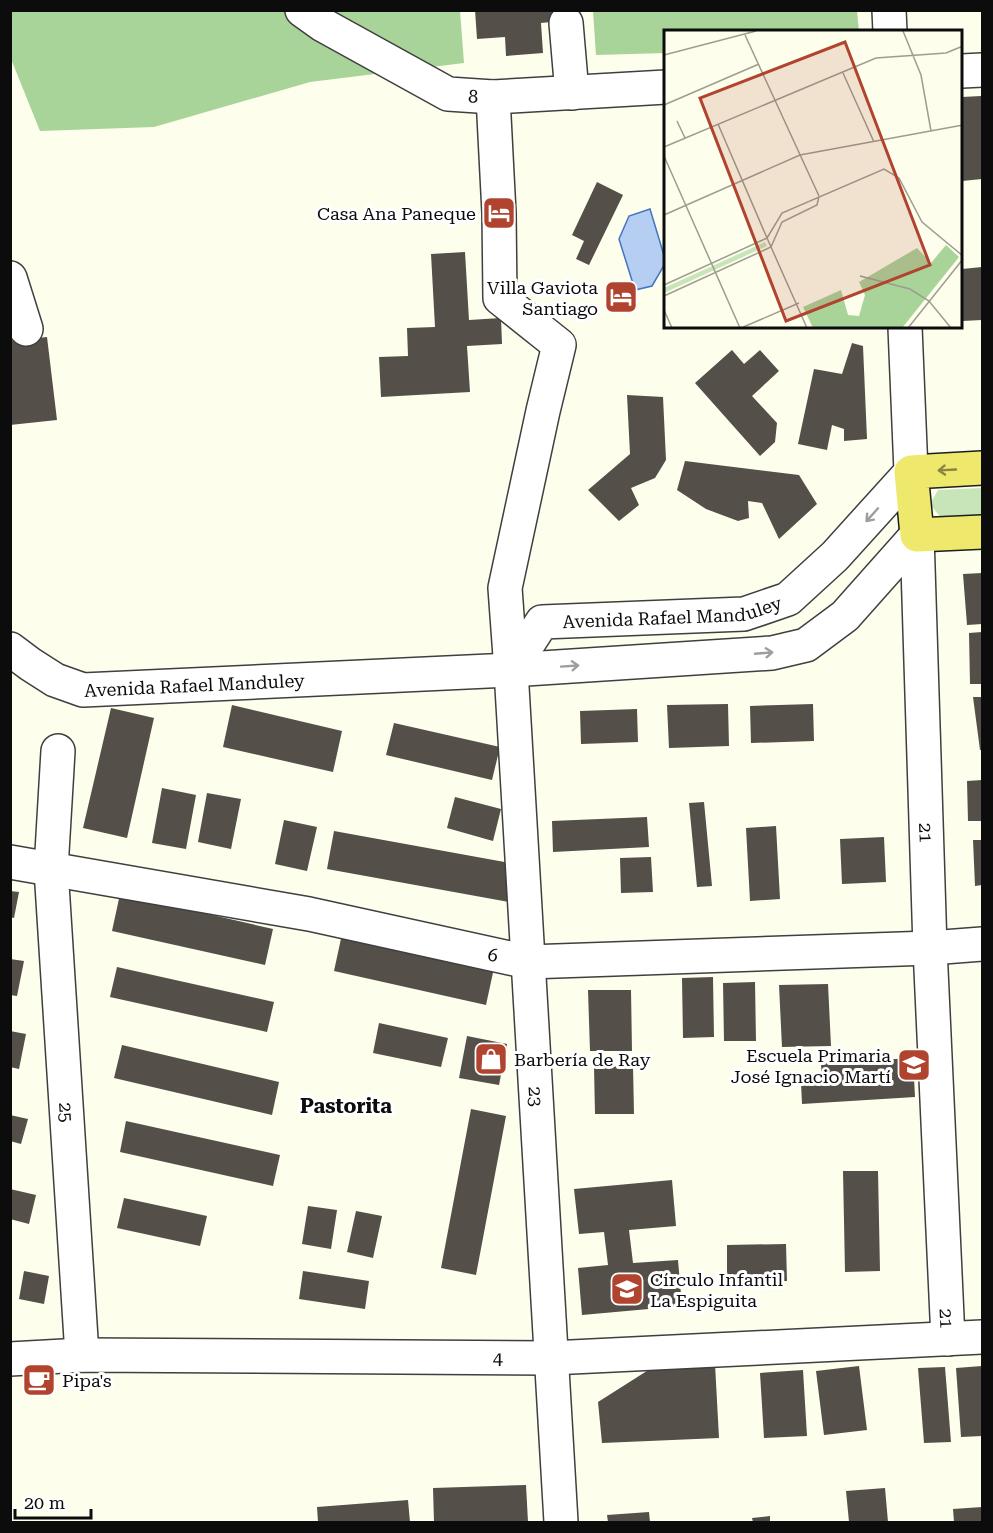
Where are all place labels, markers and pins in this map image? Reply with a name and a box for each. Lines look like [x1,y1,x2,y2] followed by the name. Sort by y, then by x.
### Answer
[481,195,517,231] hotel icon: Casa Ana Paneque
[317,203,476,224] place label: Casa Ana Paneque
[487,277,598,319] place label: Villa Gaviota Santiago
[603,279,639,315] hotel icon: Villa Gaviota Santiago
[473,1041,509,1077] shop icon: Barbería de Ray
[731,1045,891,1087] place label: Escuela Primaria José Ignacio Martí
[896,1047,932,1083] school or university icon: Escuela Primaria José Ignacio Martí
[514,1049,651,1070] place label: Barbería de Ray
[650,1269,783,1311] place label: Círculo Infantil La Espiguita
[609,1271,645,1307] school or university icon: Círculo Infantil La Espiguita
[21,1362,57,1398] cafe icon: Pipa's
[62,1370,112,1391] place label: Pipa's

